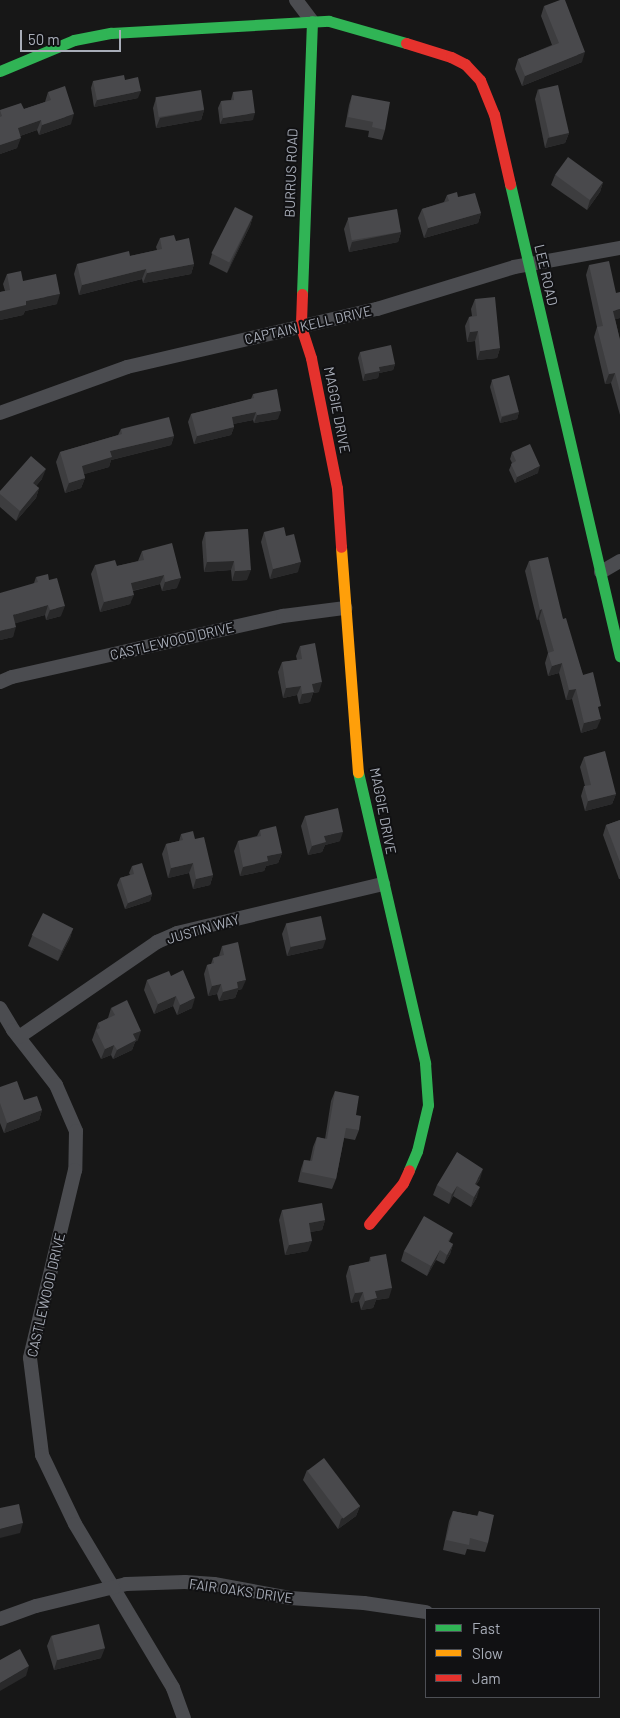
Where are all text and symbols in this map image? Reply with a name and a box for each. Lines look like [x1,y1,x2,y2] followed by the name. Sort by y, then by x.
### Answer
[22,20,124,52] scale bar
[28,30,60,48] text: 50 m
[281,128,301,218] street label: BURRUS ROAD
[531,243,561,307] street label: LEE ROAD
[243,302,373,348] street label: CAPTAIN KELL DRIVE
[320,365,354,455] street label: MAGGIE DRIVE
[108,619,236,663] street label: CASTLEWOOD DRIVE
[366,766,400,856] street label: MAGGIE DRIVE
[164,911,242,947] street label: JUSTIN WAY
[24,1231,68,1359] street label: CASTLEWOOD DRIVE
[188,1575,294,1607] street label: FAIR OAKS DRIVE
[425,1608,600,1698] legend
[472,1619,500,1637] text: Fast
[472,1644,503,1662] text: Slow
[472,1669,501,1687] text: Jam

